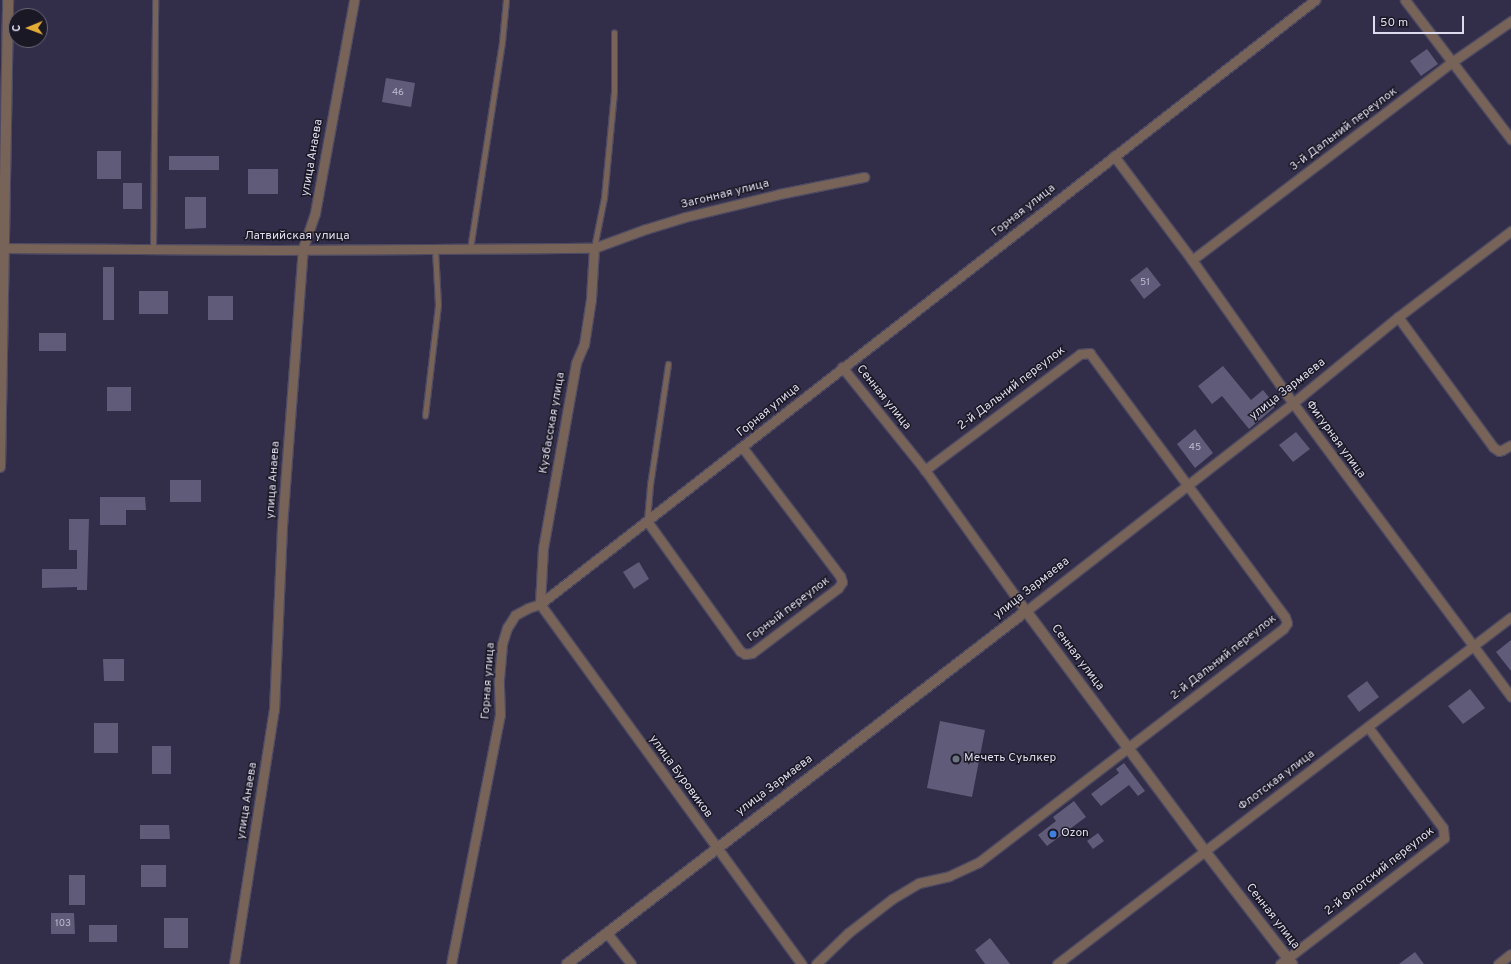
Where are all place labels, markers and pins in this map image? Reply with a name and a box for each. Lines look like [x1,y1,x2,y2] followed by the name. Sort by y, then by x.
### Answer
[964,752,1056,766] place label: Мечеть Суьлкер
[951,754,961,764] marker: Мечеть Суьлкер
[1061,827,1089,841] place label: Ozon
[1048,829,1058,839] marker: Ozon

